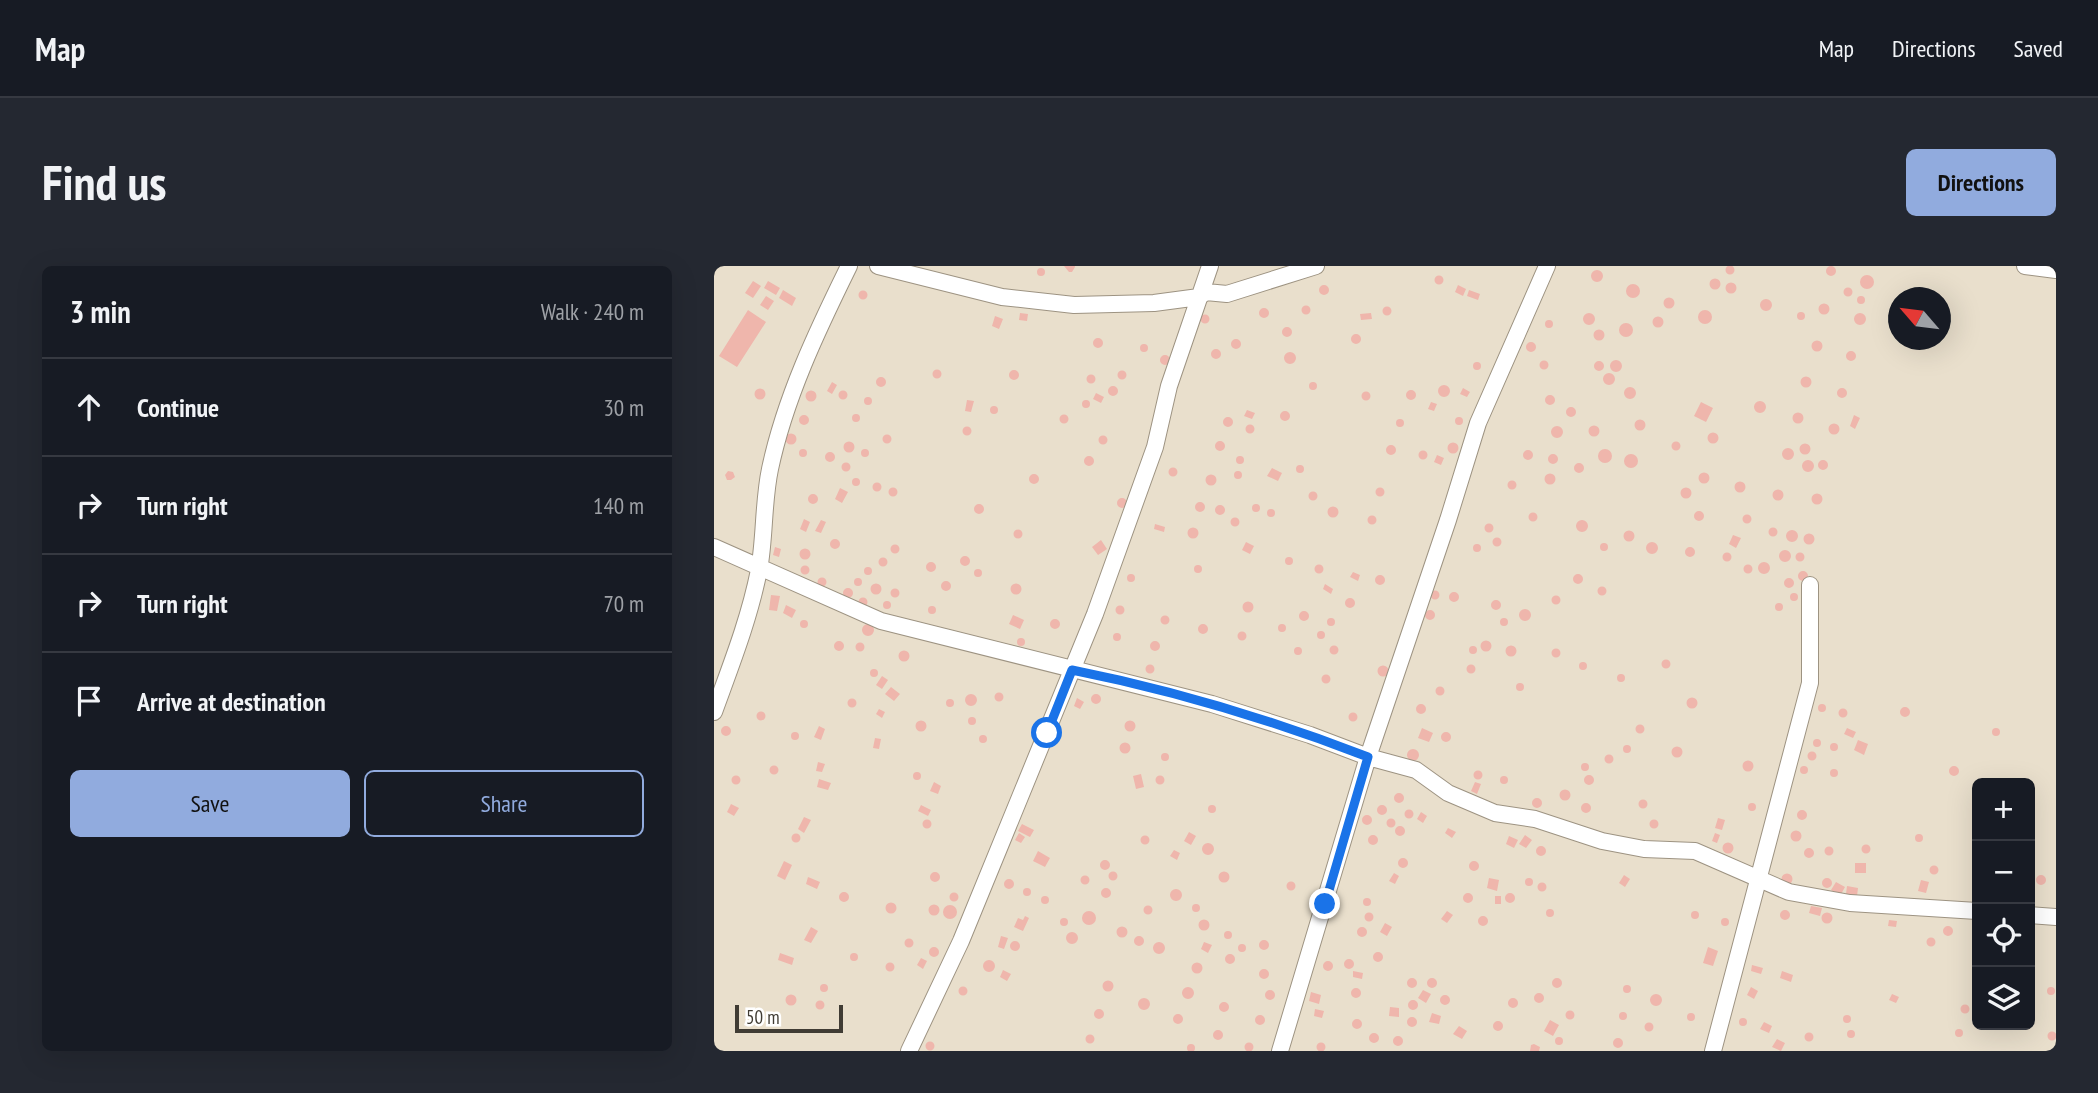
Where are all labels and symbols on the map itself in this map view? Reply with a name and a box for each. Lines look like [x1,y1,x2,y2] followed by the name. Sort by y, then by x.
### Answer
[1888,287,1951,350] north arrow
[1031,717,1062,748] route start
[1309,888,1340,919] route end
[735,1002,844,1034] scale bar

